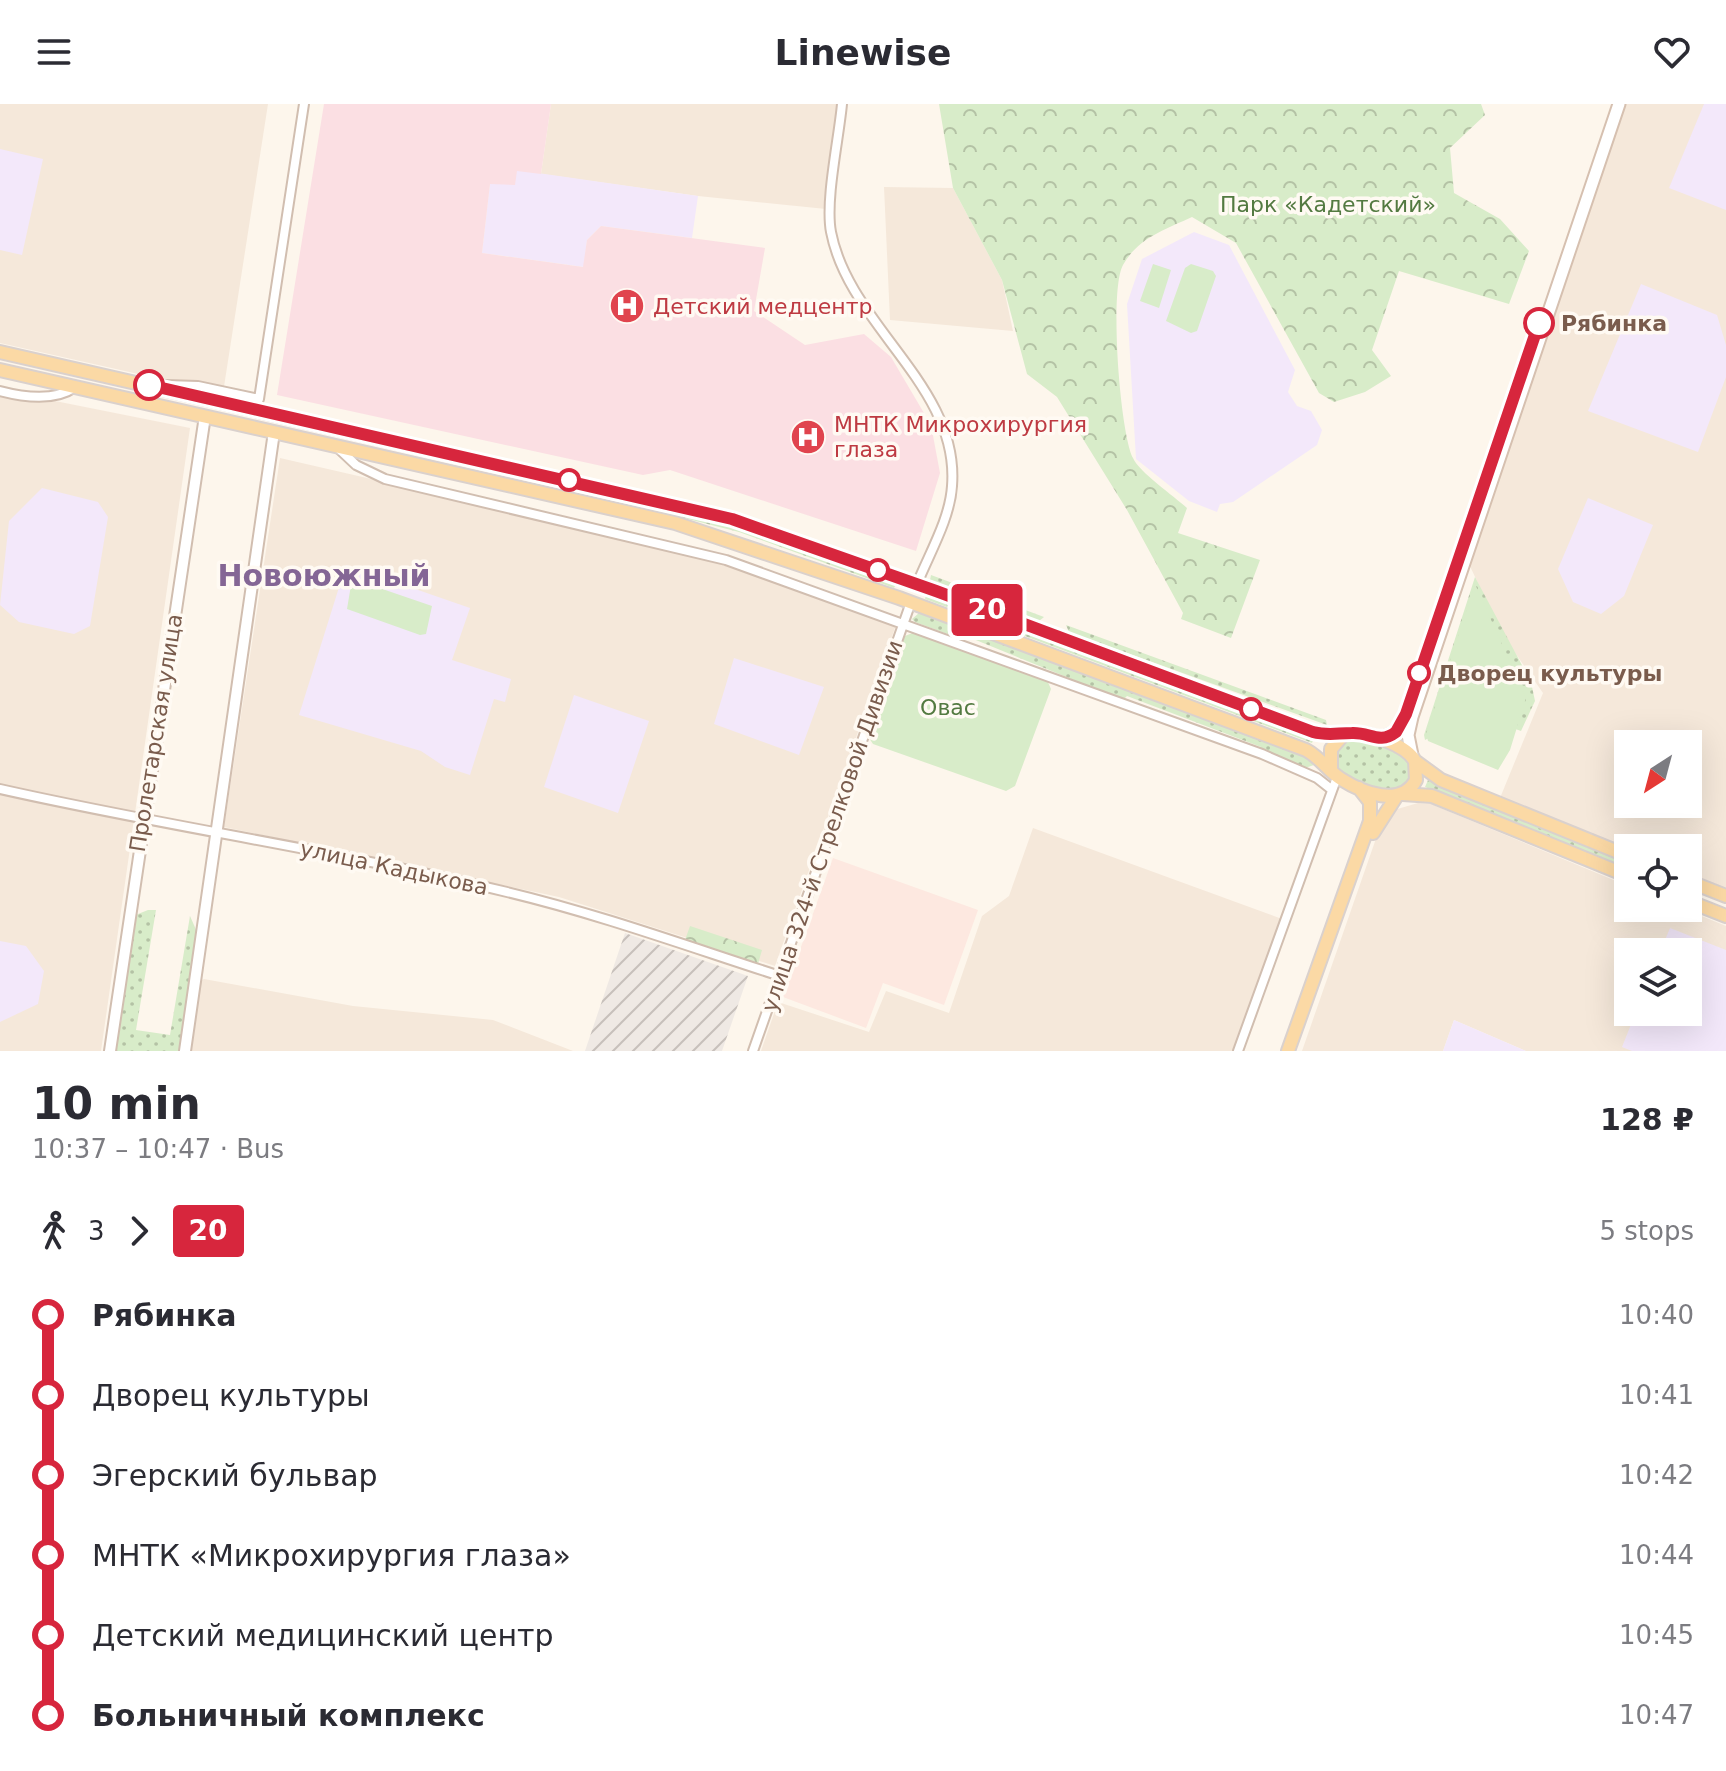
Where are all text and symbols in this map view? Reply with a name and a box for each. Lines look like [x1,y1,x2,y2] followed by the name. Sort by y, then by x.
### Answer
[32,30,76,74] icon: menu
[1650,30,1694,74] icon: heart
[775,32,951,73] text: Linewise
[1220,192,1436,217] park label: Парк «Кадетский»
[608,287,646,325] hospital icon: Детский медцентр
[653,294,873,319] place label: Детский медцентр
[1524,308,1554,338] marker: Рябинка
[1561,311,1667,336] place label: Рябинка
[134,370,164,400] unlabelled marker
[834,412,1087,462] place label: МНТК Микрохирургия глаза
[789,418,827,456] hospital icon: МНТК Микрохирургия глаза
[558,469,580,491] unlabelled marker
[217,558,431,593] district label: Новоюжный
[867,559,889,581] unlabelled marker
[951,584,1023,636] line badge: 20
[968,593,1006,626] text: 20
[125,612,187,854] street label: Пролетарская улица
[756,637,908,1015] street label: улица 324-й Стрелковой Дивизии
[1437,661,1662,686] place label: Дворец культуры
[1408,662,1430,684] marker: Дворец культуры
[920,695,976,720] park label: Овас
[1240,698,1262,720] unlabelled marker
[1614,730,1702,818] north arrow
[1614,730,1702,1026] map controls
[1614,834,1702,922] button: locate
[298,836,490,900] street label: улица Кадыкова
[1614,938,1702,1026] button: layers
[32,1078,201,1129] text: 10 min
[1600,1102,1694,1137] text: 128 ₽
[32,1134,284,1164] text: 10:37 – 10:47 · Bus
[32,1209,76,1253] icon: walk
[117,1209,161,1253] icon: forward
[189,1214,228,1247] text: 20
[88,1216,105,1246] text: 3
[1599,1216,1694,1246] text: 5 stops
[92,1298,237,1333] text: Рябинка
[1619,1300,1694,1330] text: 10:40
[92,1378,370,1413] text: Дворец культуры
[1619,1380,1694,1410] text: 10:41
[92,1458,378,1493] text: Эгерский бульвар
[1619,1460,1694,1490] text: 10:42
[92,1538,571,1573] text: МНТК «Микрохирургия глаза»
[1619,1540,1694,1570] text: 10:44
[92,1618,554,1653] text: Детский медицинский центр
[1619,1620,1694,1650] text: 10:45
[92,1698,485,1733] text: Больничный комплекс
[1619,1700,1694,1730] text: 10:47

